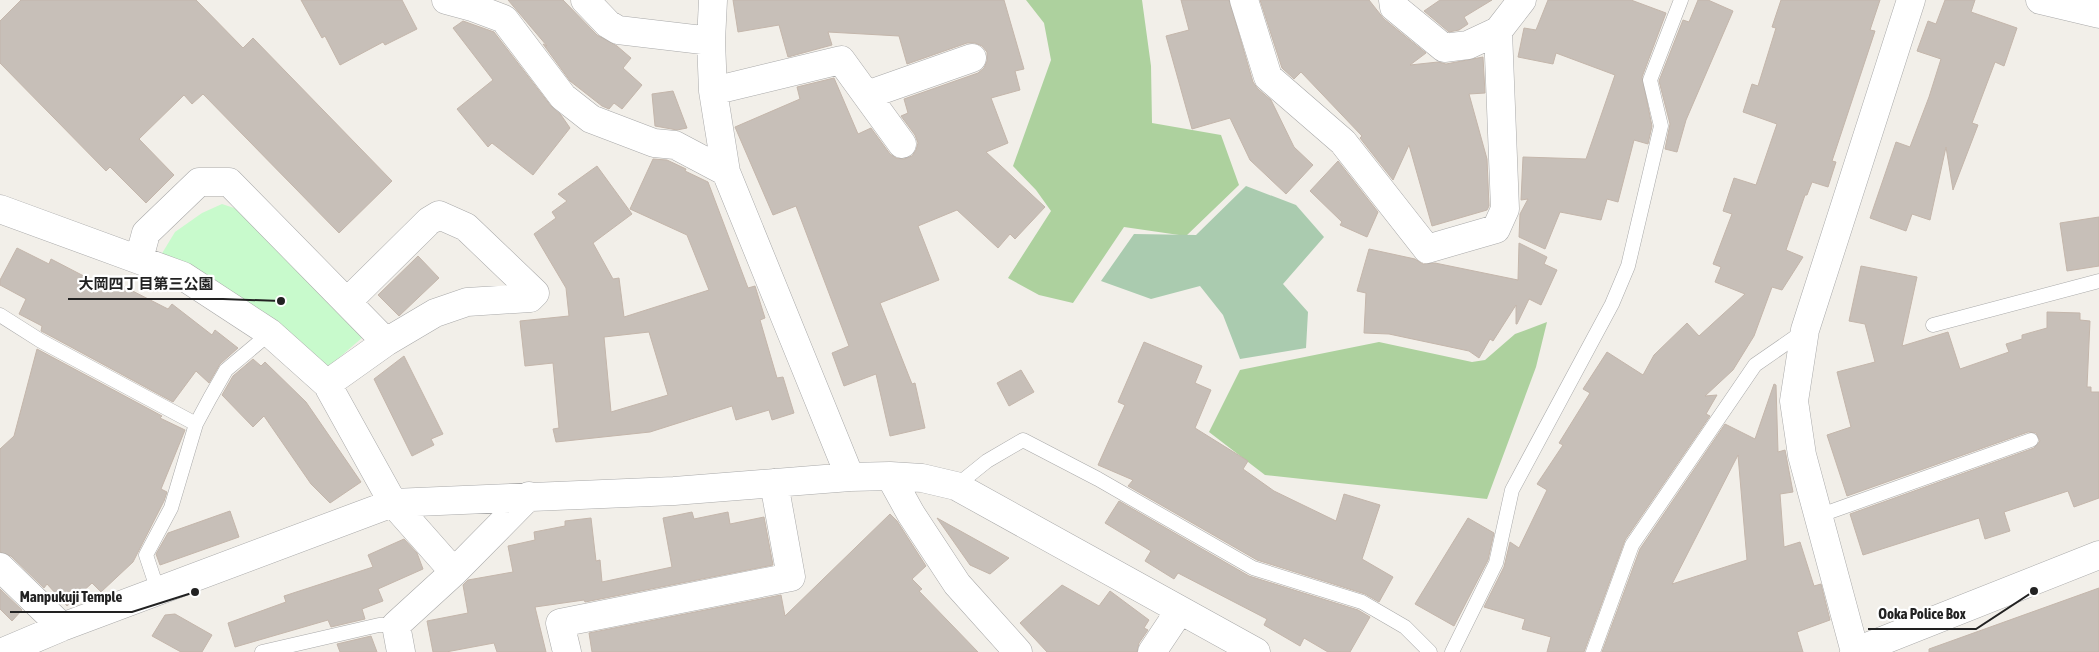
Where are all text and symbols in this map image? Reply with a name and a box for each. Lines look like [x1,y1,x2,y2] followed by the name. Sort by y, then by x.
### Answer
[68,269,223,299] callout: 大岡四丁目第三公園
[78,275,214,292] text: 大岡四丁目第三公園
[10,582,132,612] callout: Manpukuji Temple
[20,588,122,605] text: Manpukuji Temple
[1868,599,1976,629] callout: Ooka Police Box
[1878,605,1966,622] text: Ooka Police Box

